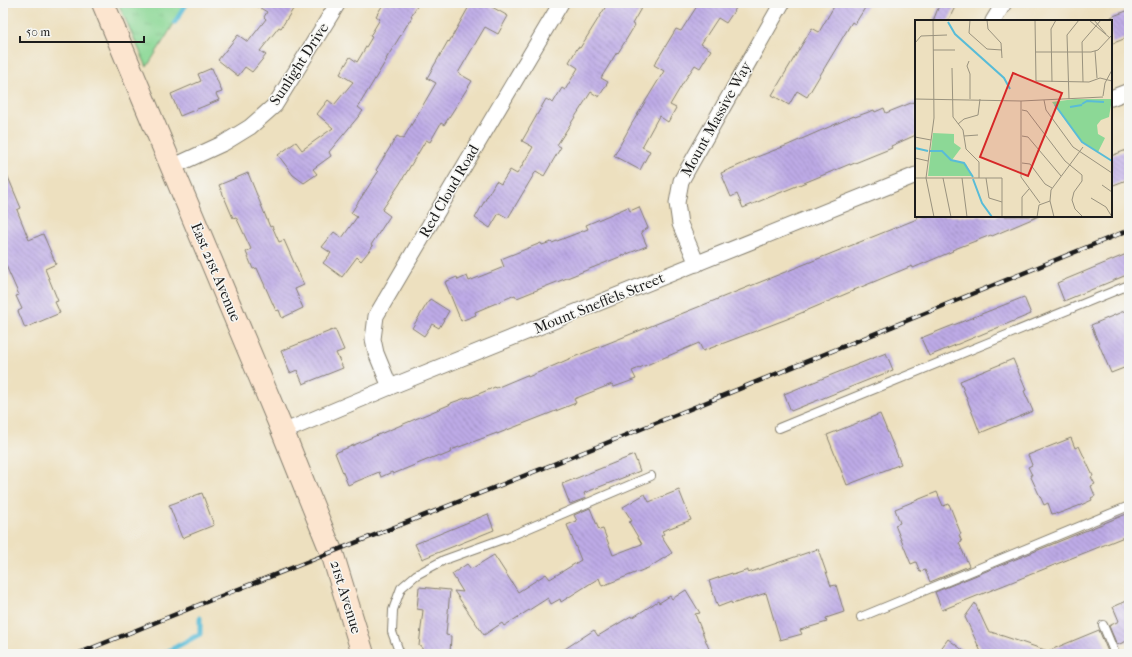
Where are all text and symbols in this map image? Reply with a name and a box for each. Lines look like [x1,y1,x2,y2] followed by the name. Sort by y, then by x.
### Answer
[20,18,144,44] scale bar
[266,19,333,109] street label: Sunlight Drive
[915,20,1112,217] inset map
[26,25,50,39] text: 50 m
[677,57,756,180] street label: Mount Massive Way
[415,141,483,241] street label: Red Cloud Road
[187,220,245,325] street label: East 21st Avenue
[531,268,667,337] street label: Mount Sneffels Street
[326,558,366,636] street label: 21st Avenue

